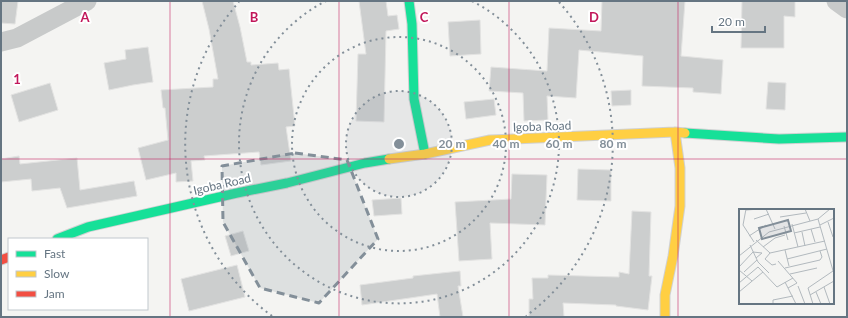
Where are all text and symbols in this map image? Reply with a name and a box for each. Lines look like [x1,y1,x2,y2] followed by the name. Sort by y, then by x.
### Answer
[712,8,765,34] scale bar
[79,9,90,25] text: A
[250,9,259,25] text: B
[420,9,429,25] text: C
[589,9,599,25] text: D
[718,14,745,29] text: 20 m
[13,71,21,87] text: 1
[513,117,571,135] street label: Igoba Road
[439,136,465,151] text: 20 m
[493,136,519,151] text: 40 m
[546,136,572,151] text: 60 m
[600,136,626,151] text: 80 m
[392,137,406,151] centre of rings
[192,170,252,198] street label: Igoba Road
[739,209,834,304] inset map
[8,238,148,310] legend
[44,246,66,261] text: Fast
[44,266,70,281] text: Slow
[44,286,65,301] text: Jam

